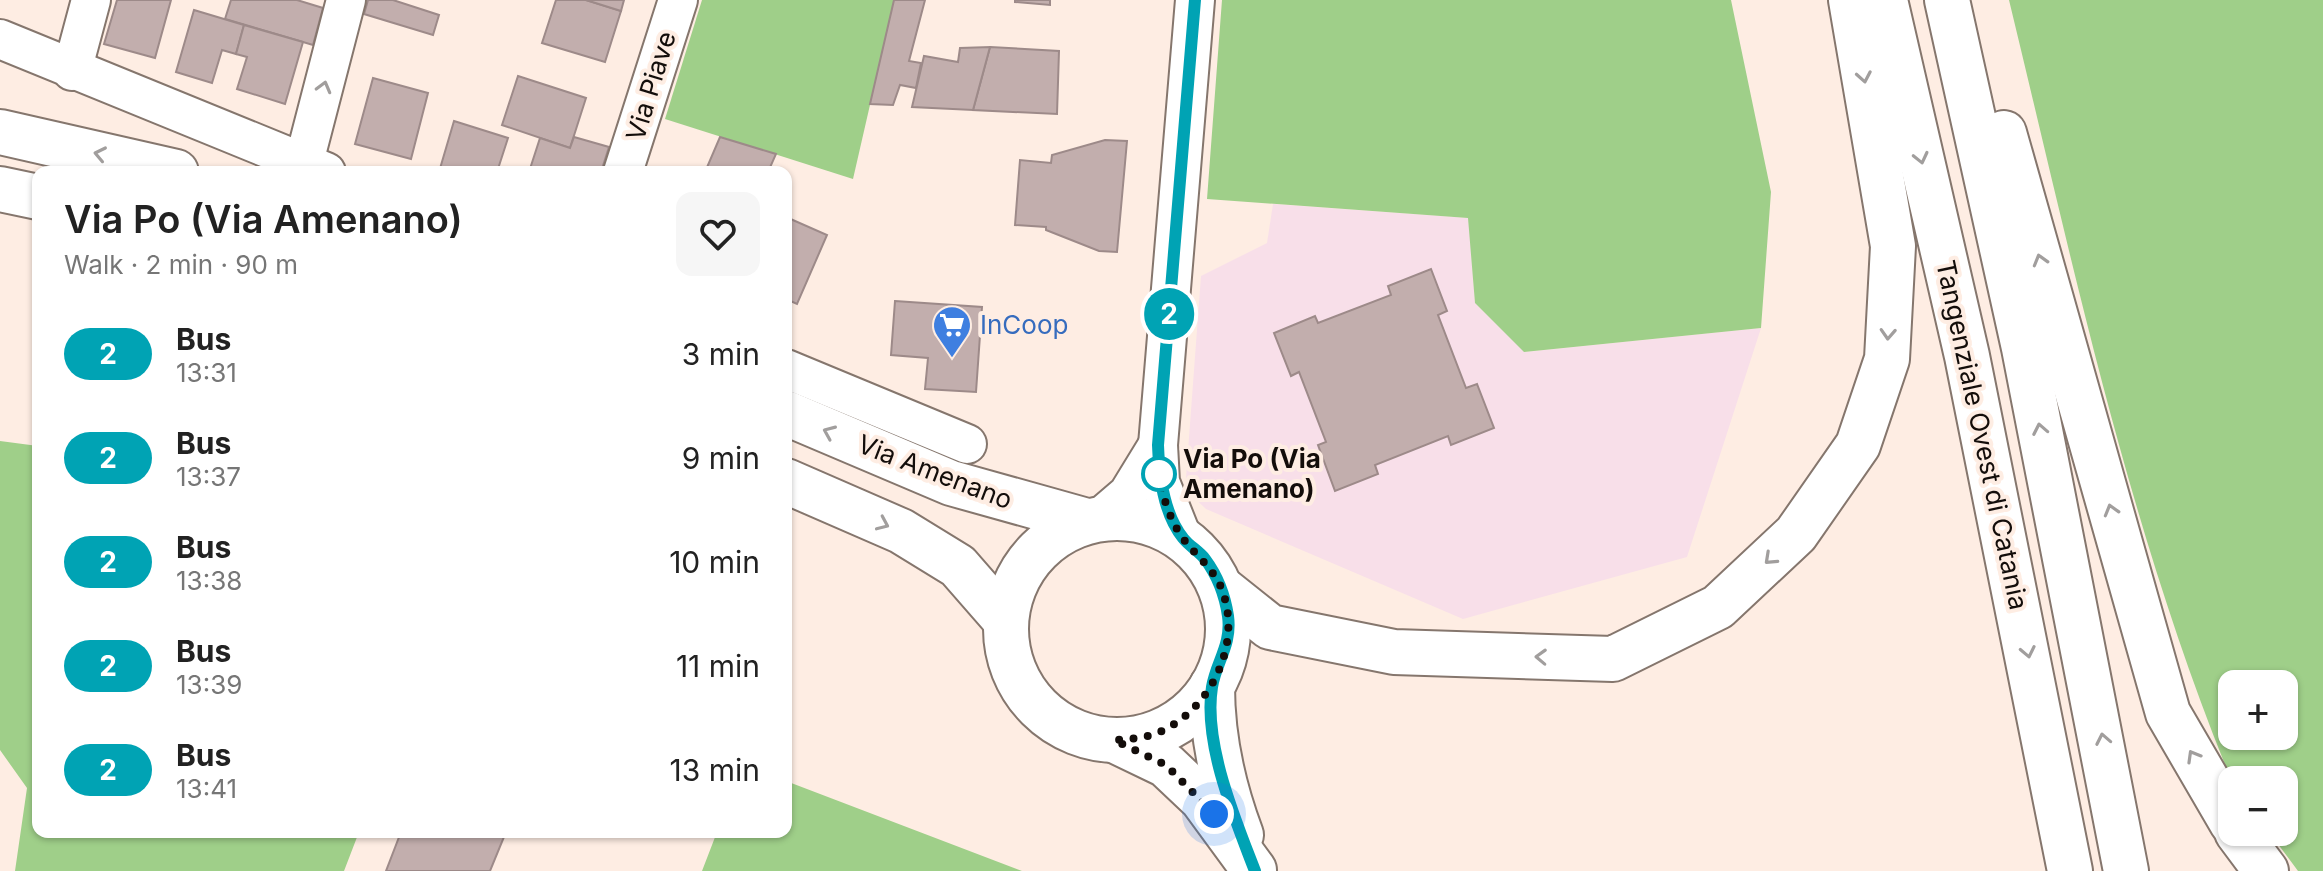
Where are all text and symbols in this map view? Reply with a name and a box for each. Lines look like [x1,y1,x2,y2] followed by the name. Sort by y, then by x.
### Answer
[619,28,682,144] street label: Via Piave
[1855,70,1872,84] one-way arrow
[314,80,331,94] one-way arrow
[94,146,107,163] one-way arrow
[1912,150,1929,164] one-way arrow
[676,192,760,276] button: heart
[64,196,463,242] text: Via Po (Via Amenano)
[64,249,298,280] text: Walk · 2 min · 90 m
[2033,254,2049,268] one-way arrow
[1930,257,2035,613] street label: Tangenziale Ovest di Catania
[1143,288,1195,340] line badge: 2
[1160,297,1178,331] text: 2
[931,304,973,359] supermarket icon: InCoop
[980,309,1068,340] place label: InCoop
[176,321,231,357] text: Bus
[1880,328,1897,341] one-way arrow
[682,336,760,372] text: 3 min
[99,337,117,371] text: 2
[176,357,237,388] text: 13:31
[2033,423,2050,436] one-way arrow
[176,425,231,461] text: Bus
[823,425,837,441] one-way arrow
[854,428,1017,515] street label: Via Amenano
[682,440,760,476] text: 9 min
[99,441,117,475] text: 2
[1183,443,1321,504] place label: Via Po (Via Amenano)
[1142,457,1176,491] marker: Via Po (Via Amenano)
[176,461,241,492] text: 13:37
[2104,504,2120,518] one-way arrow
[875,514,889,530] one-way arrow
[176,529,231,565] text: Bus
[669,544,760,580] text: 10 min
[99,545,117,579] text: 2
[1765,549,1779,564] one-way arrow
[176,565,242,596] text: 13:38
[176,633,231,669] text: Bus
[2019,644,2036,658] one-way arrow
[676,648,760,684] text: 11 min
[1534,648,1547,665] one-way arrow
[99,649,117,683] text: 2
[176,669,242,700] text: 13:39
[2218,670,2298,846] map controls
[2218,670,2298,750] button: +
[2095,732,2112,746] one-way arrow
[176,737,231,773] text: Bus
[2187,750,2203,765] one-way arrow
[670,752,760,788] text: 13 min
[99,753,117,787] text: 2
[2218,766,2298,846] button: −
[176,773,237,804] text: 13:41
[1194,794,1234,834] your location

